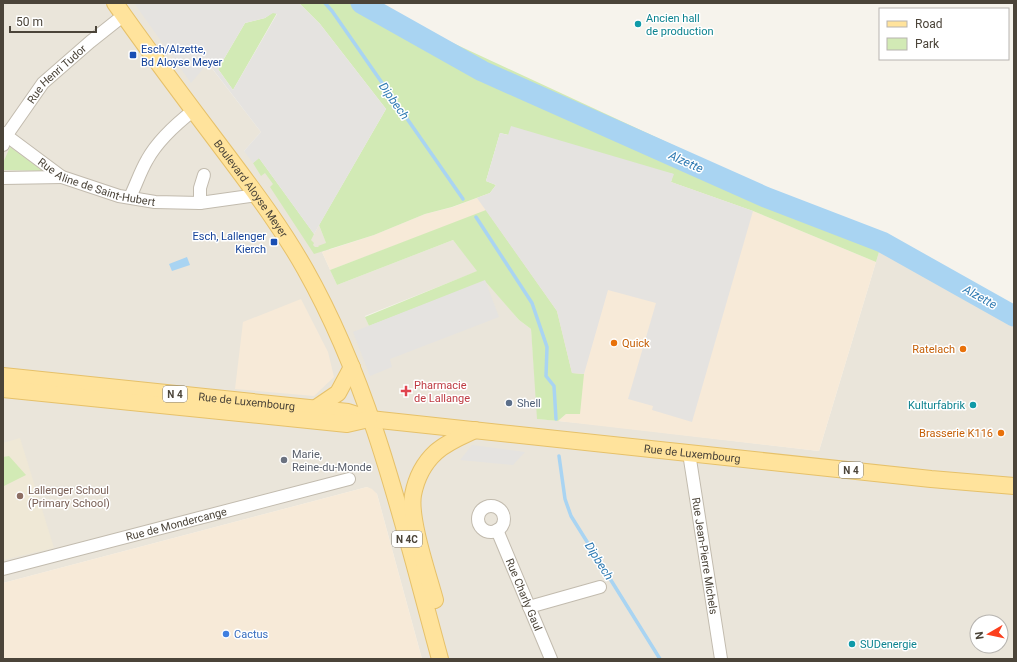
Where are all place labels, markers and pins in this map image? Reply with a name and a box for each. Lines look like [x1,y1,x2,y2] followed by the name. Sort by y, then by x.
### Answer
[646,12,713,38] place label: Ancien hall de production
[633,19,643,29] marker: Ancien hall de production
[141,43,223,69] place label: Esch/Alzette, Bd Aloyse Meyer
[128,50,138,60] marker: Esch/Alzette, Bd Aloyse Meyer
[192,230,266,256] place label: Esch, Lallenger Kierch
[269,237,279,247] marker: Esch, Lallenger Kierch
[622,337,650,350] place label: Quick
[609,338,619,348] marker: Quick
[912,343,955,356] place label: Ratelach
[958,344,968,354] marker: Ratelach
[414,379,470,405] place label: Pharmacie de Lallange
[401,386,411,396] marker: Pharmacie de Lallange
[517,397,541,410] place label: Shell
[504,398,514,408] marker: Shell
[908,399,965,412] place label: Kulturfabrik
[968,400,978,410] marker: Kulturfabrik
[919,427,993,440] place label: Brasserie K116
[996,428,1006,438] marker: Brasserie K116
[292,448,372,474] place label: Marie, Reine-du-Monde
[279,455,289,465] marker: Marie, Reine-du-Monde
[28,484,110,510] place label: Lallenger Schoul (Primary School)
[15,491,25,501] marker: Lallenger Schoul (Primary School)
[234,628,269,641] place label: Cactus
[221,629,231,639] marker: Cactus
[860,638,917,651] place label: SUDenergie
[847,639,857,649] marker: SUDenergie

